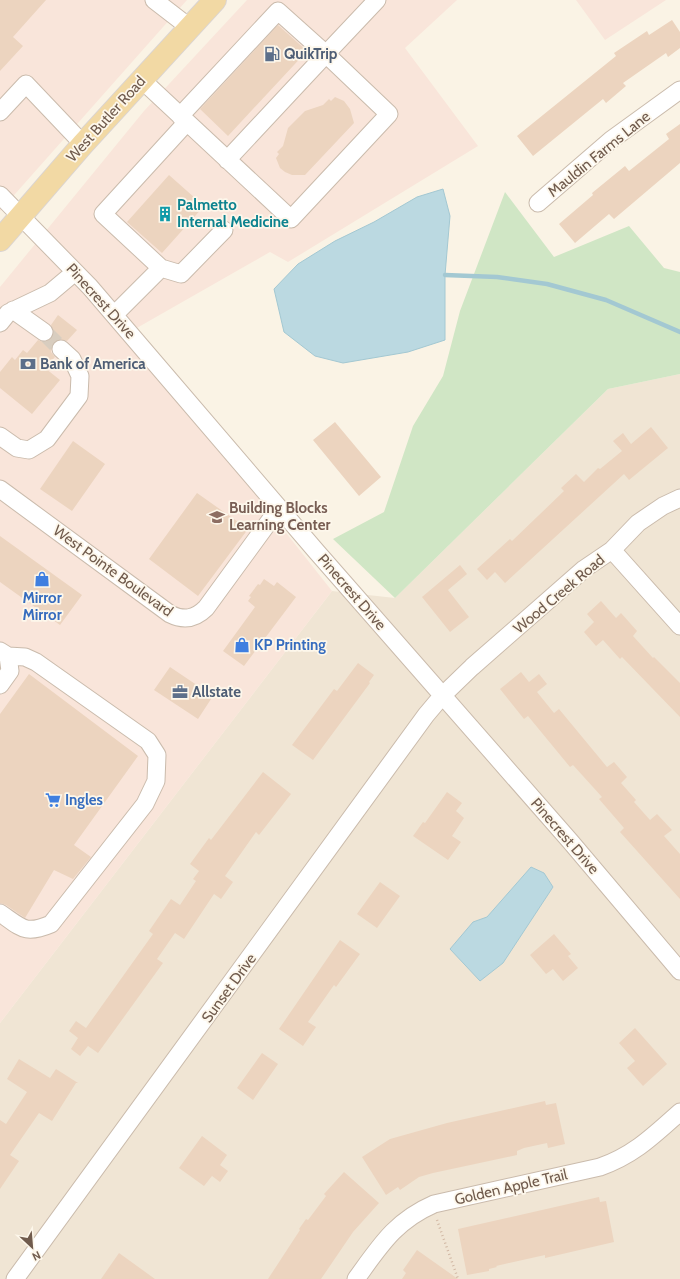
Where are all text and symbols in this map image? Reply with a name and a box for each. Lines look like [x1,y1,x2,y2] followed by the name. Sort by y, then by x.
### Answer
[263,45,281,63] fuel station icon: QuikTrip
[284,45,338,63] place label: QuikTrip
[63,72,149,166] street label: West Butler Road
[544,107,654,201] street label: Mauldin Farms Lane
[177,196,289,231] place label: Palmetto Internal Medicine
[156,205,174,223] building icon: Palmetto Internal Medicine
[63,260,140,343] street label: Pinecrest Drive
[19,355,37,373] bank icon: Bank of America
[40,355,146,373] place label: Bank of America
[229,499,330,534] place label: Building Blocks Learning Center
[208,508,226,526] school or university icon: Building Blocks Learning Center
[50,522,176,620] street label: West Pointe Boulevard
[314,550,390,634] street label: Pinecrest Drive
[510,551,608,637] street label: Wood Creek Road
[33,570,51,588] shop icon: Mirror Mirror
[22,589,62,624] place label: Mirror Mirror
[233,636,251,654] shop icon: KP Printing
[254,636,326,654] place label: KP Printing
[171,683,189,701] office icon: Allstate
[192,683,241,701] place label: Allstate
[44,791,62,809] supermarket icon: Ingles
[65,791,103,809] place label: Ingles
[527,794,603,878] street label: Pinecrest Drive
[198,950,260,1026] street label: Sunset Drive
[453,1165,570,1209] street label: Golden Apple Trail
[12,1227,52,1267] north arrow
[30,1248,43,1264] text: N

